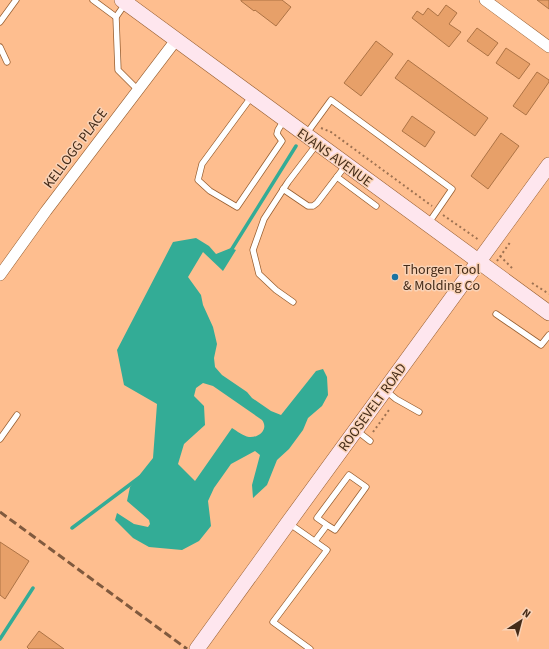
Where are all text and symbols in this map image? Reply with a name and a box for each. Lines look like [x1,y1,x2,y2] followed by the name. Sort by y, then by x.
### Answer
[39,104,113,193] street label: KELLOGG PLACE
[293,124,376,192] street label: EVANS AVENUE
[403,260,480,296] place label: Thorgen Tool & Molding Co
[390,272,400,282] marker: Thorgen Tool & Molding Co
[334,359,412,456] street label: ROOSEVELT ROAD
[501,601,541,641] north arrow
[519,605,534,622] text: N

